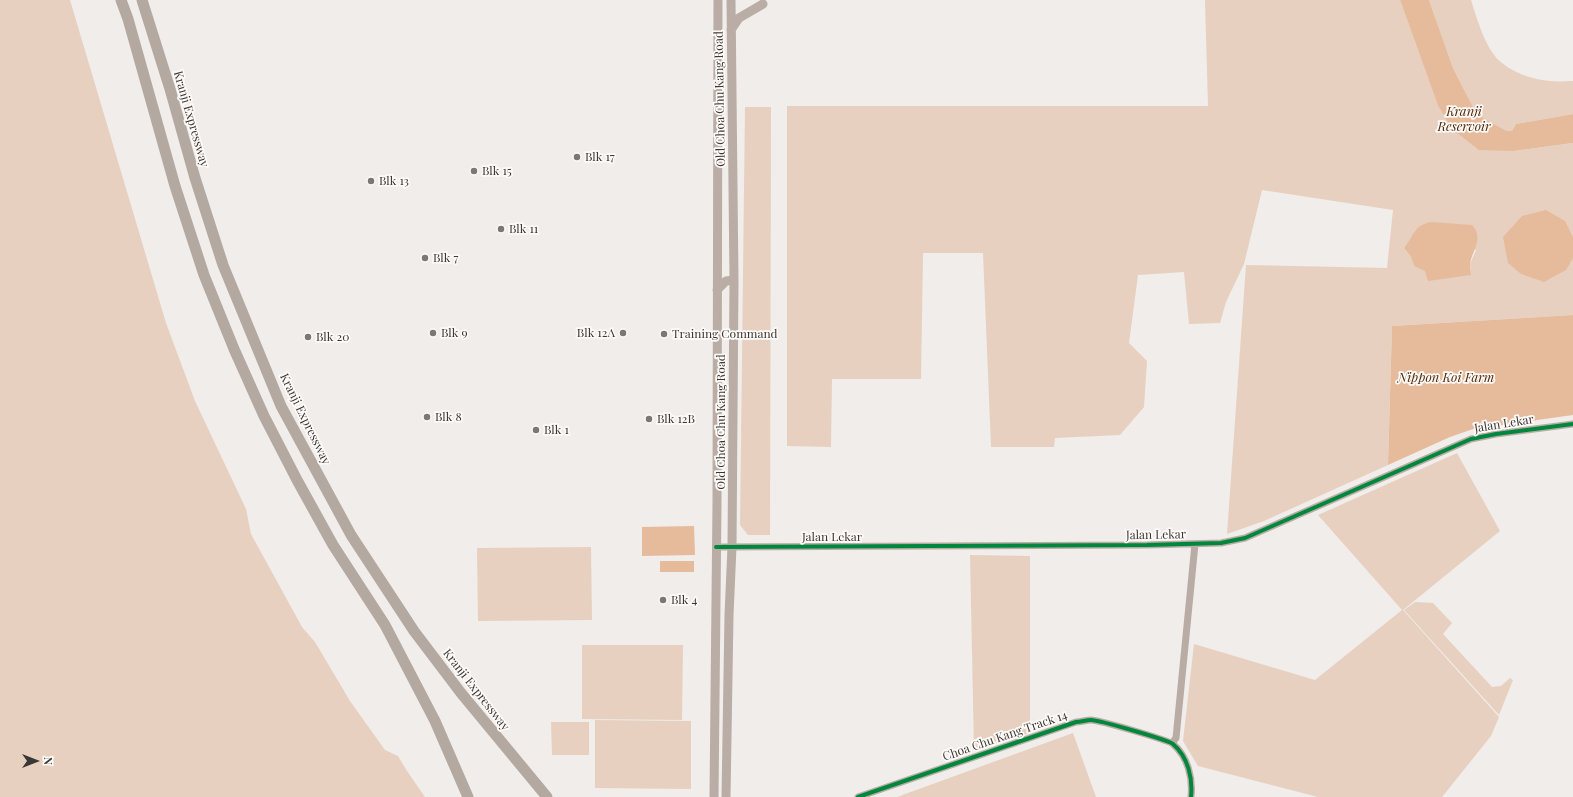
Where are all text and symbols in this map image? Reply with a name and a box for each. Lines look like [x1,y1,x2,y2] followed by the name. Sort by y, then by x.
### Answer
[712,31,728,167] street label: Old Choa Chu Kang Road
[170,69,212,169] street label: Kranji Expressway
[1437,104,1491,135] water label: Kranji Reservoir
[585,150,615,164] place label: Blk 17
[572,152,582,162] marker: Blk 17
[482,164,512,178] place label: Blk 15
[469,166,479,176] marker: Blk 15
[379,174,409,188] place label: Blk 13
[366,176,376,186] marker: Blk 13
[509,222,538,236] place label: Blk 11
[496,224,506,234] marker: Blk 11
[433,251,458,265] place label: Blk 7
[420,253,430,263] marker: Blk 7
[441,326,467,340] place label: Blk 9
[577,326,615,340] place label: Blk 12A
[672,327,778,341] place label: Training Command
[428,328,438,338] marker: Blk 9
[618,328,628,338] marker: Blk 12A
[659,329,669,339] marker: Training Command
[316,330,349,344] place label: Blk 20
[303,332,313,342] marker: Blk 20
[714,354,728,490] street label: Old Choa Chu Kang Road
[1398,370,1494,386] water label: Nippon Koi Farm
[277,371,333,467] street label: Kranji Expressway
[435,410,462,424] place label: Blk 8
[422,412,432,422] marker: Blk 8
[657,412,695,426] place label: Blk 12B
[1473,412,1535,436] street label: Jalan Lekar
[644,414,654,424] marker: Blk 12B
[544,423,569,437] place label: Blk 1
[531,425,541,435] marker: Blk 1
[1126,527,1186,543] street label: Jalan Lekar
[802,530,862,544] street label: Jalan Lekar
[671,593,697,607] place label: Blk 4
[658,595,668,605] marker: Blk 4
[440,646,512,734] street label: Kranji Expressway
[941,708,1069,764] street label: Choa Chu Kang Track 14
[16,741,56,781] north arrow
[41,757,56,765] text: N

